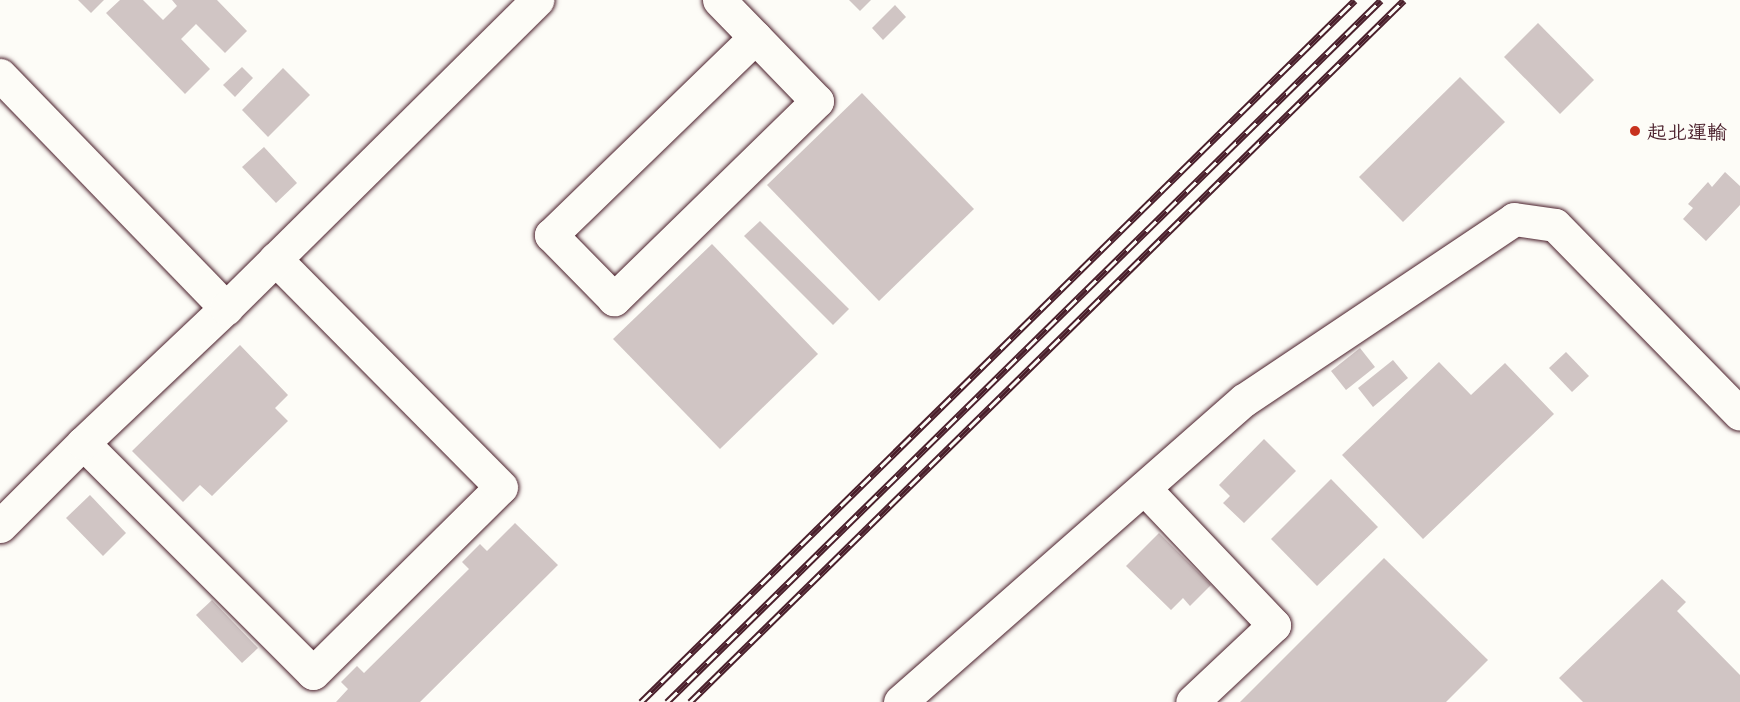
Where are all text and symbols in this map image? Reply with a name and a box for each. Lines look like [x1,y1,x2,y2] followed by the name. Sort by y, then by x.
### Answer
[1647,119,1727,143] place label: 起北運輸
[1628,124,1642,138] marker: 起北運輸

